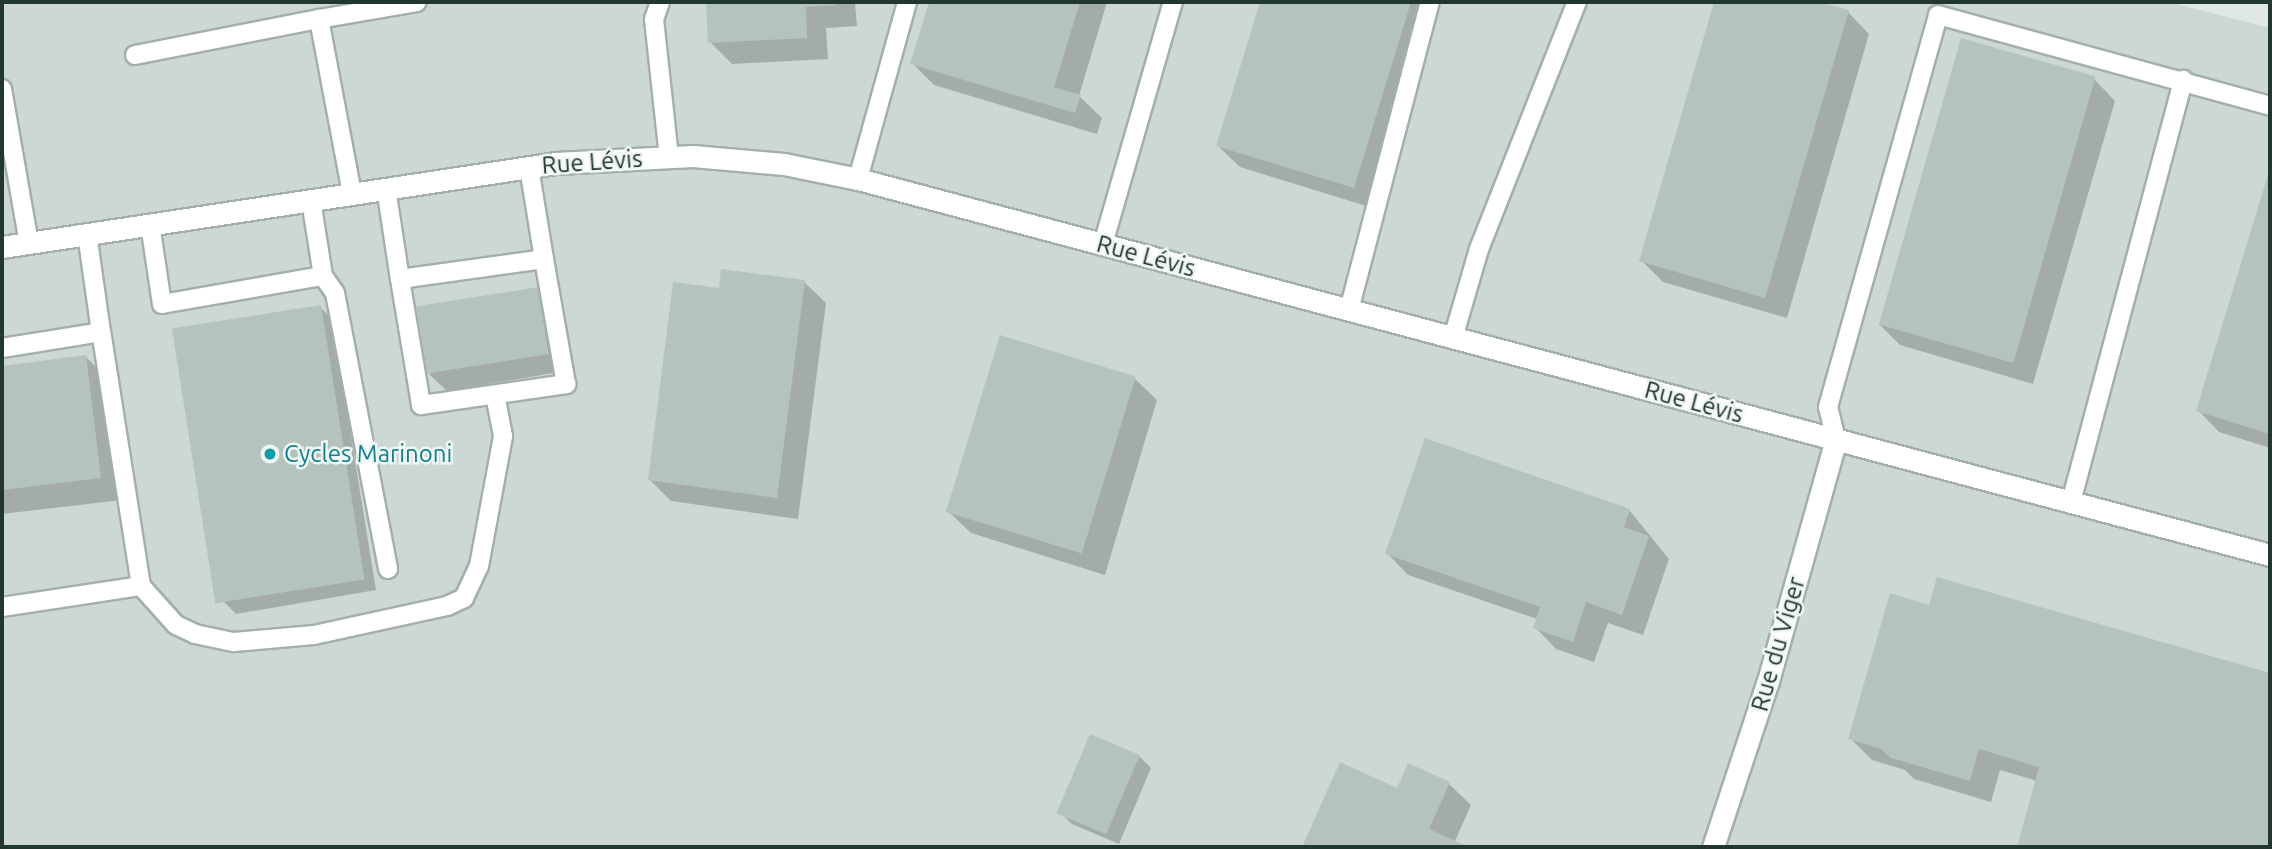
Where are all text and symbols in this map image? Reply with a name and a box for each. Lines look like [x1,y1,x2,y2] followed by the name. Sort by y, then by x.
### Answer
[541,144,643,180] street label: Rue Lévis
[1094,229,1198,283] street label: Rue Lévis
[1642,375,1746,429] street label: Rue Lévis
[284,440,452,468] place label: Cycles Marinoni
[262,446,278,462] marker: Cycles Marinoni
[1745,573,1811,715] street label: Rue du Viger

